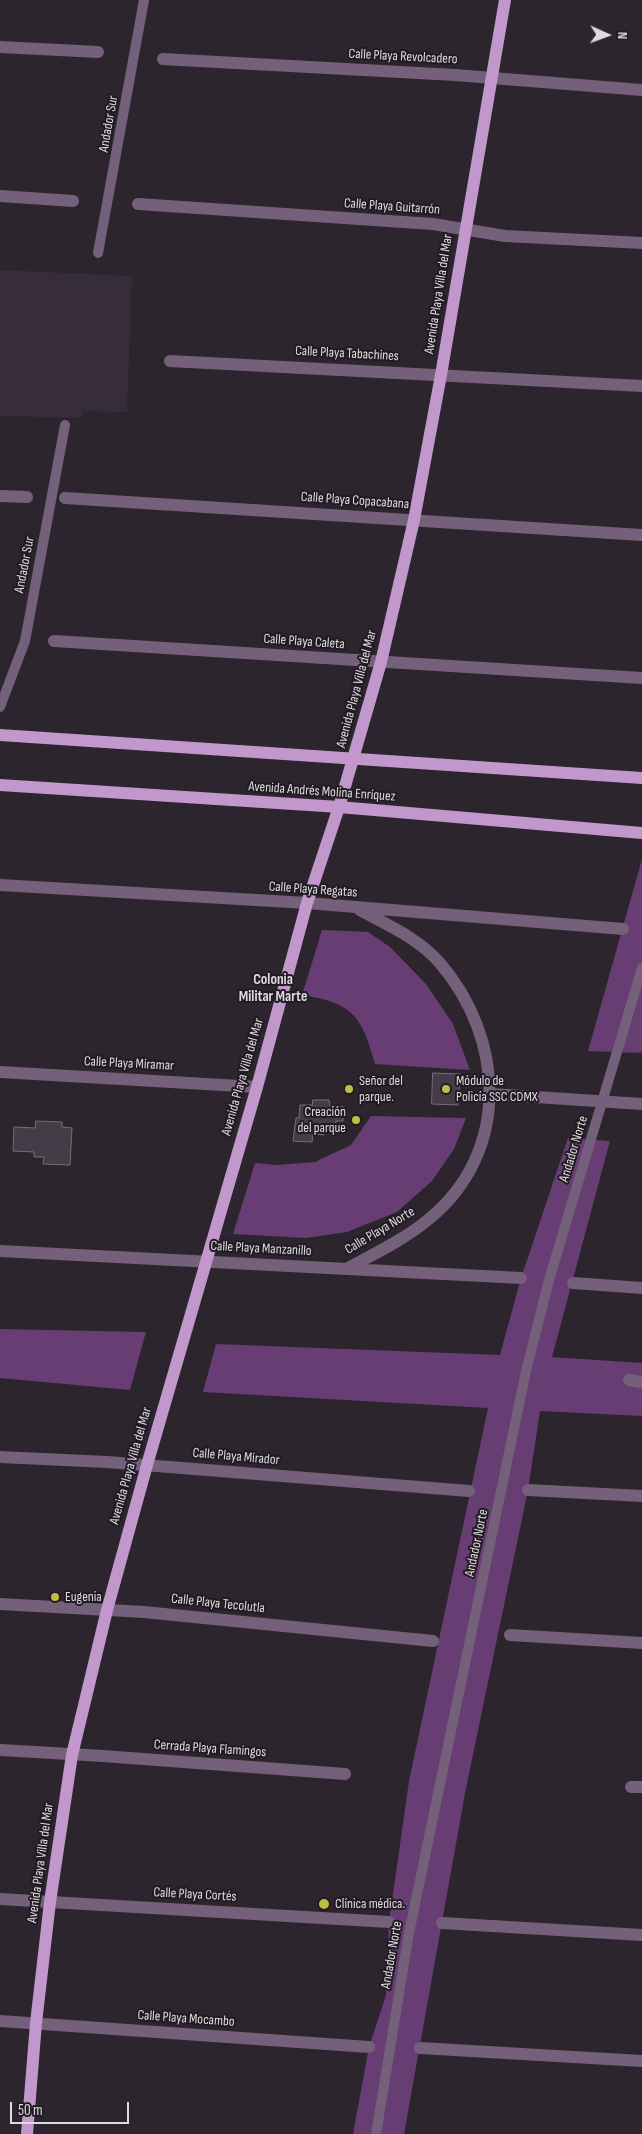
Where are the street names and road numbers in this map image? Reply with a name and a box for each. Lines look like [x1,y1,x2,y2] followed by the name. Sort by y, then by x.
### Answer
[348,46,458,68] street label: Calle Playa Revolcadero
[96,94,122,154] street label: Andador Sur
[343,195,441,219] street label: Calle Playa Guitarrón
[421,233,457,355] street label: Avenida Playa Villa del Mar
[295,343,399,365] street label: Calle Playa Tabachines
[300,489,410,513] street label: Calle Playa Copacabana
[11,535,39,595] street label: Andador Sur
[333,628,381,750] street label: Avenida Playa Villa del Mar
[263,631,345,653] street label: Calle Playa Caleta
[248,778,396,806] street label: Avenida Andrés Molina Enríquez
[268,879,358,901] street label: Calle Playa Regatas
[218,1016,268,1138] street label: Avenida Playa Villa del Mar
[84,1053,174,1075] street label: Calle Playa Miramar
[556,1114,592,1184] street label: Andador Norte
[342,1204,418,1258] street label: Calle Playa Norte
[210,1238,312,1260] street label: Calle Playa Manzanillo
[106,1405,156,1527] street label: Avenida Playa Villa del Mar
[192,1445,280,1469] street label: Calle Playa Mirador
[462,1508,492,1578] street label: Andador Norte
[170,1591,266,1617] street label: Calle Playa Tecolutla
[153,1737,267,1761] street label: Cerrada Playa Flamingos
[24,1802,58,1924] street label: Avenida Playa Villa del Mar
[153,1884,237,1906] street label: Calle Playa Cortés
[378,1920,406,1990] street label: Andador Norte
[137,2007,235,2031] street label: Calle Playa Mocambo

